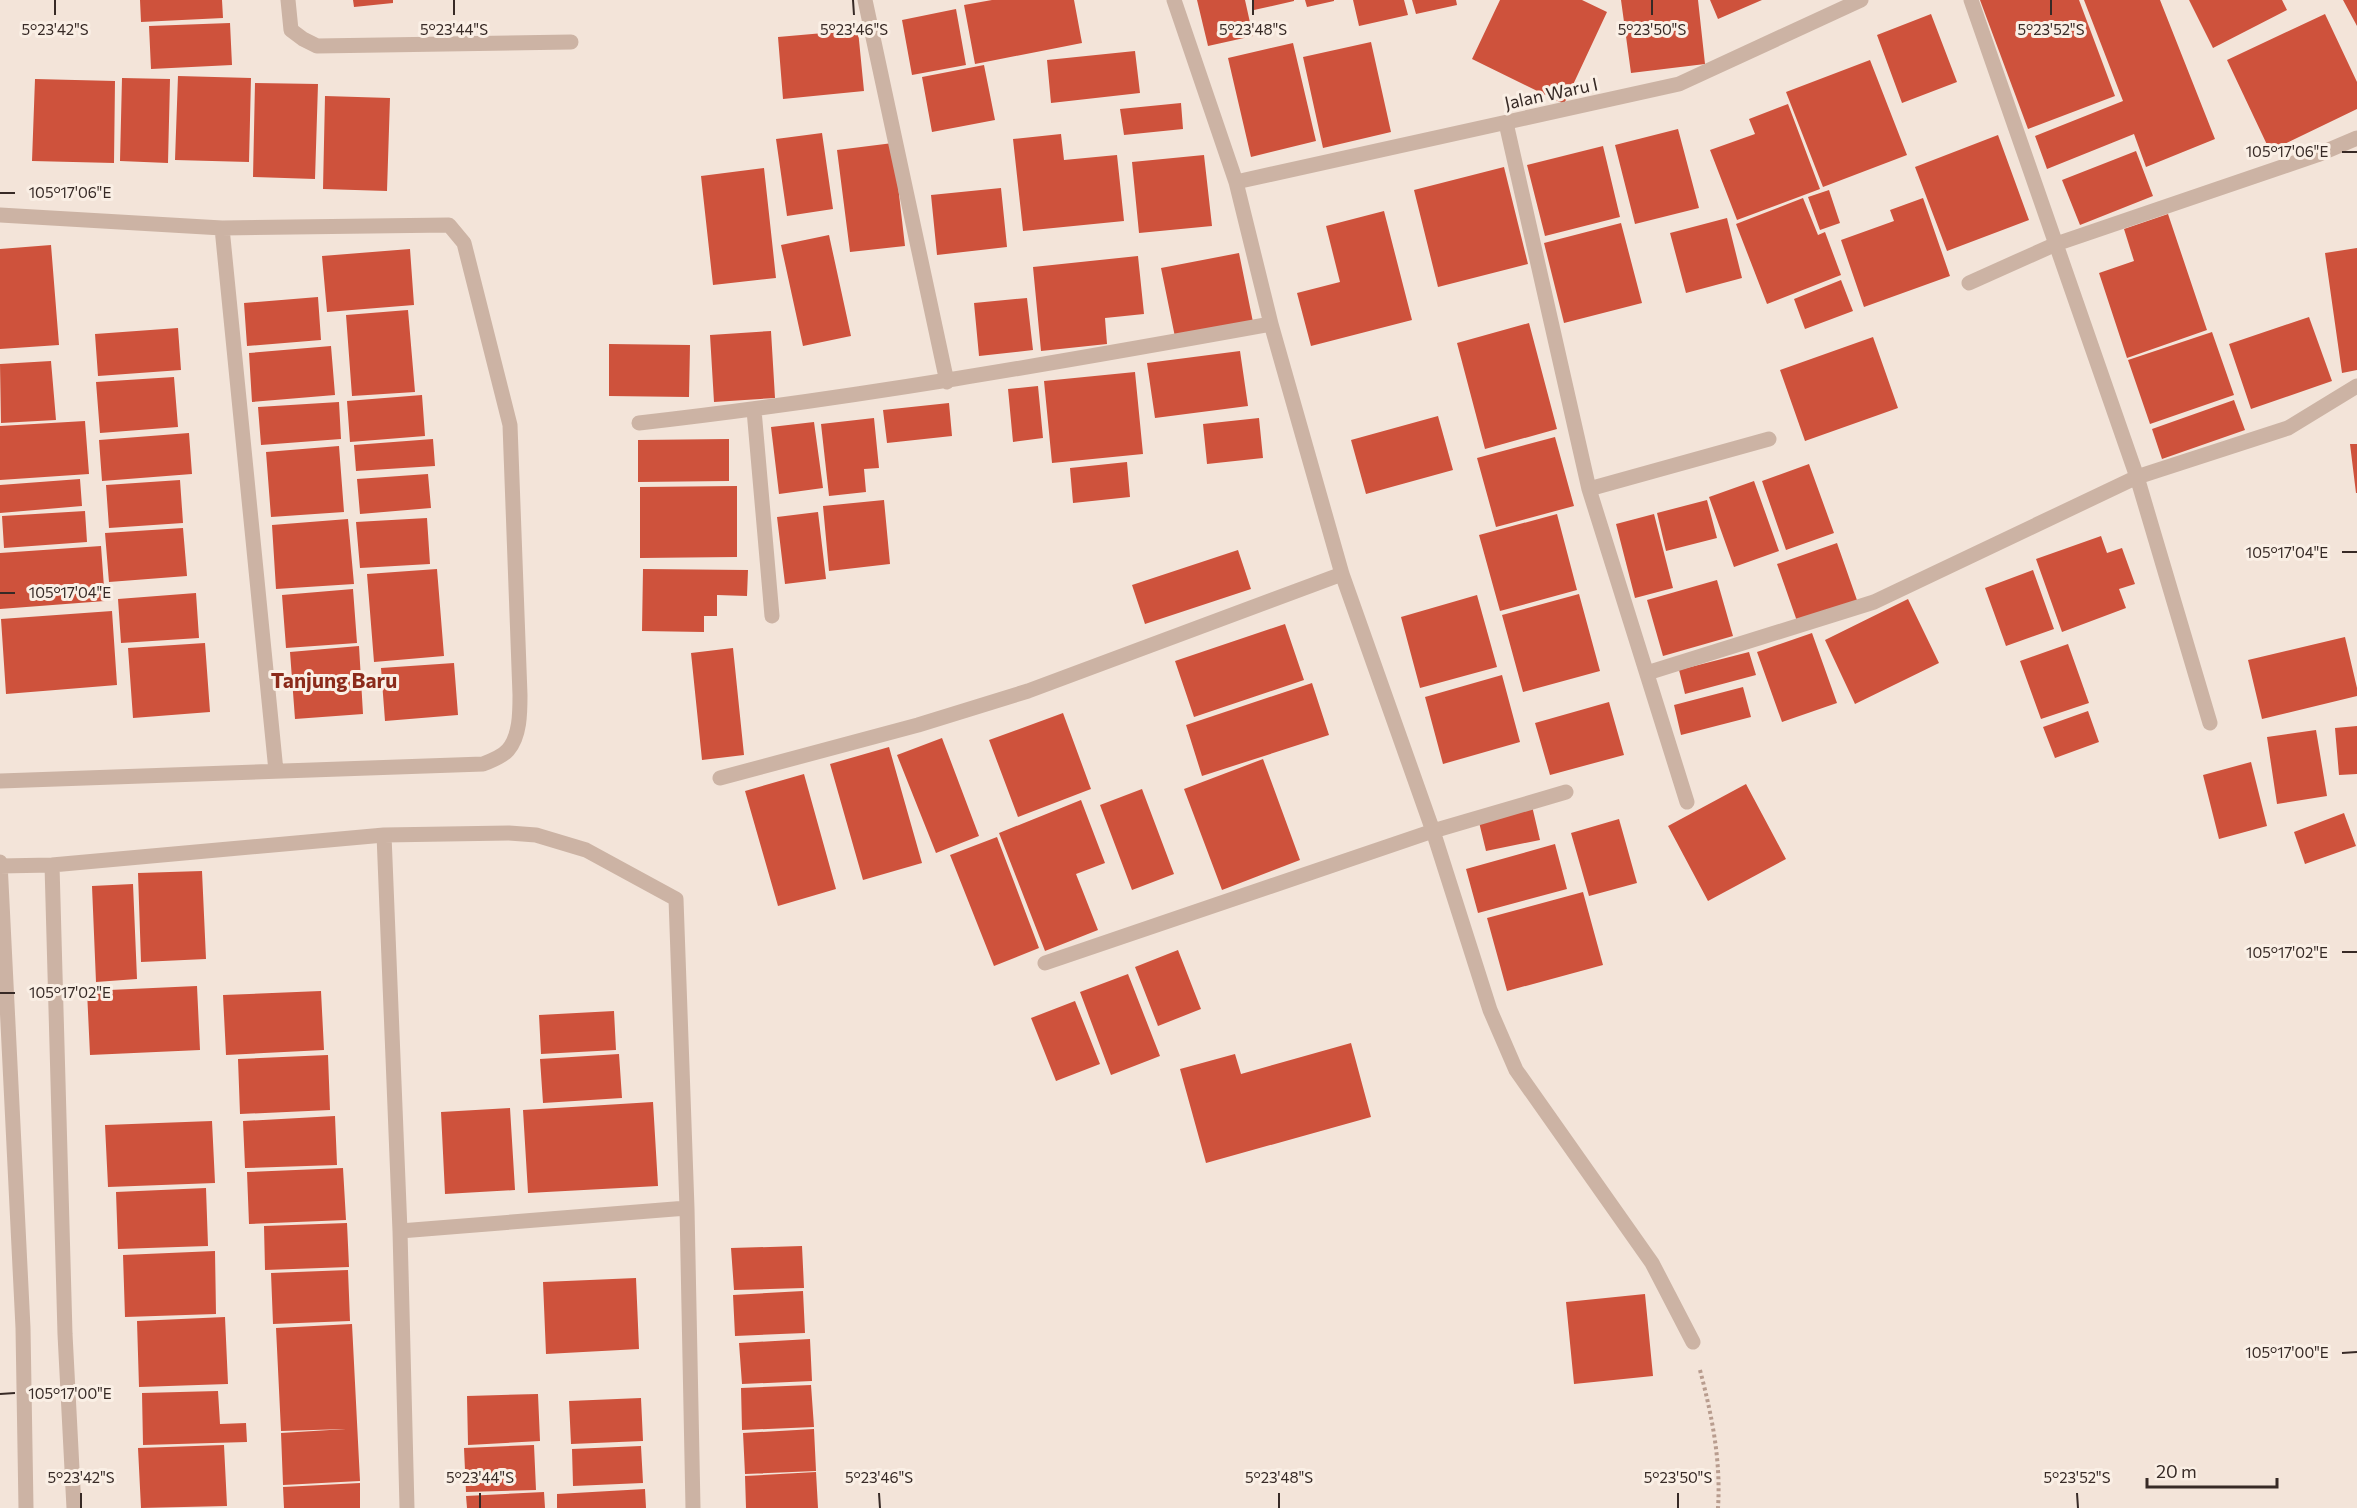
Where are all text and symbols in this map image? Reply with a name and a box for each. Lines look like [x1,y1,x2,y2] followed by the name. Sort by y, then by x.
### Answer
[21,20,89,38] text: 5°23'42"S
[420,20,488,38] text: 5°23'44"S
[820,20,888,38] text: 5°23'46"S
[1219,20,1287,38] text: 5°23'48"S
[1618,20,1686,38] text: 5°23'50"S
[2018,20,2085,38] text: 5°23'52"S
[1502,72,1600,114] street label: Jalan Waru I
[2246,142,2328,160] text: 105°17'06"E
[29,183,111,201] text: 105°17'06"E
[2246,543,2328,561] text: 105°17'04"E
[29,583,111,601] text: 105°17'04"E
[271,667,397,692] district label: Tanjung Baru
[2246,943,2328,961] text: 105°17'02"E
[29,983,111,1001] text: 105°17'02"E
[2245,1343,2329,1361] text: 105°17'00"E
[28,1384,112,1402] text: 105°17'00"E
[2147,1451,2278,1489] scale bar
[2156,1460,2197,1482] text: 20 m
[47,1468,115,1486] text: 5°23'42"S
[446,1468,514,1486] text: 5°23'44"S
[845,1468,913,1486] text: 5°23'46"S
[1245,1468,1313,1486] text: 5°23'48"S
[1644,1468,1712,1486] text: 5°23'50"S
[2044,1468,2111,1486] text: 5°23'52"S

